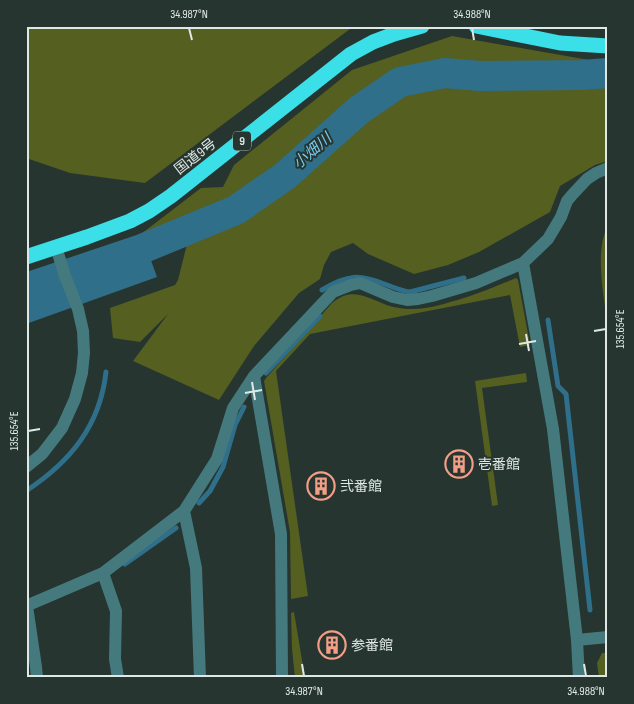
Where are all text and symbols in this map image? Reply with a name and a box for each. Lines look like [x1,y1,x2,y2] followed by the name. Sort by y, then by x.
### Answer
[170,7,208,22] text: 34.987°N
[453,7,491,22] text: 34.988°N
[289,128,337,173] water label: 小畑川
[233,132,251,150] road number: 9
[171,135,220,178] street label: 国道9号
[613,309,628,349] text: 135.654°E
[7,411,22,451] text: 135.654°E
[444,449,474,479] building icon: 壱番館
[478,456,520,473] place label: 壱番館
[306,471,336,501] building icon: 弐番館
[340,478,382,495] place label: 弐番館
[317,630,347,660] building icon: 参番館
[351,637,393,654] place label: 参番館
[285,684,323,699] text: 34.987°N
[567,684,605,699] text: 34.988°N

